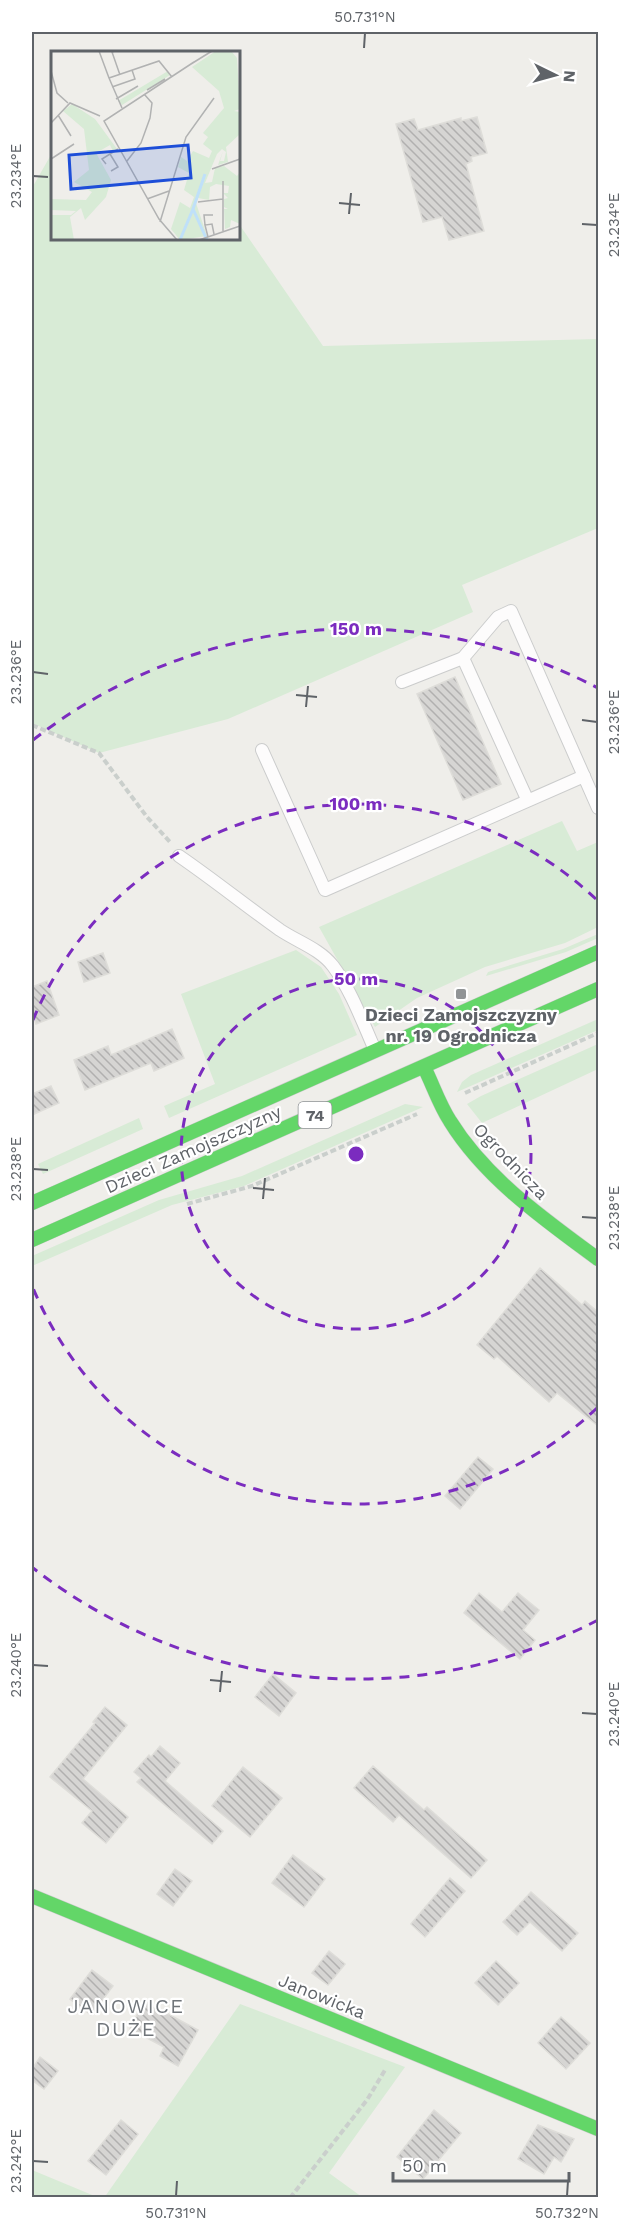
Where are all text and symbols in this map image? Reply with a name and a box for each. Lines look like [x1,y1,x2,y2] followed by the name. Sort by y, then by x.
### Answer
[334,8,396,26] text: 50.731°N
[525,45,585,105] north arrow
[51,51,240,240] inset map
[559,70,579,83] text: N
[7,144,25,208] text: 23.234°E
[605,193,623,257] text: 23.234°E
[330,618,382,639] text: 150 m
[7,640,25,704] text: 23.236°E
[605,690,623,754] text: 23.236°E
[329,793,383,814] text: 100 m
[334,968,378,989] text: 50 m
[454,987,468,1001] marker: Dzieci Zamojszczyzny nr. 19 Ogrodnicza
[365,1004,558,1046] place label: Dzieci Zamojszczyzny nr. 19 Ogrodnicza
[102,1100,285,1197] street label: Dzieci Zamojszczyzny
[298,1102,332,1128] road number: 74
[469,1118,553,1204] street label: Ogrodnicza
[7,1137,25,1201] text: 23.238°E
[346,1144,366,1164] centre of rings
[605,1186,623,1250] text: 23.238°E
[7,1633,25,1697] text: 23.240°E
[605,1682,623,1746] text: 23.240°E
[275,1969,369,2023] street label: Janowicka
[67,1994,185,2041] district label: JANOWICE DUŻE
[7,2129,25,2193] text: 23.242°E
[393,2145,568,2183] scale bar
[402,2155,447,2176] text: 50 m
[145,2204,207,2222] text: 50.731°N
[535,2204,599,2222] text: 50.732°N

